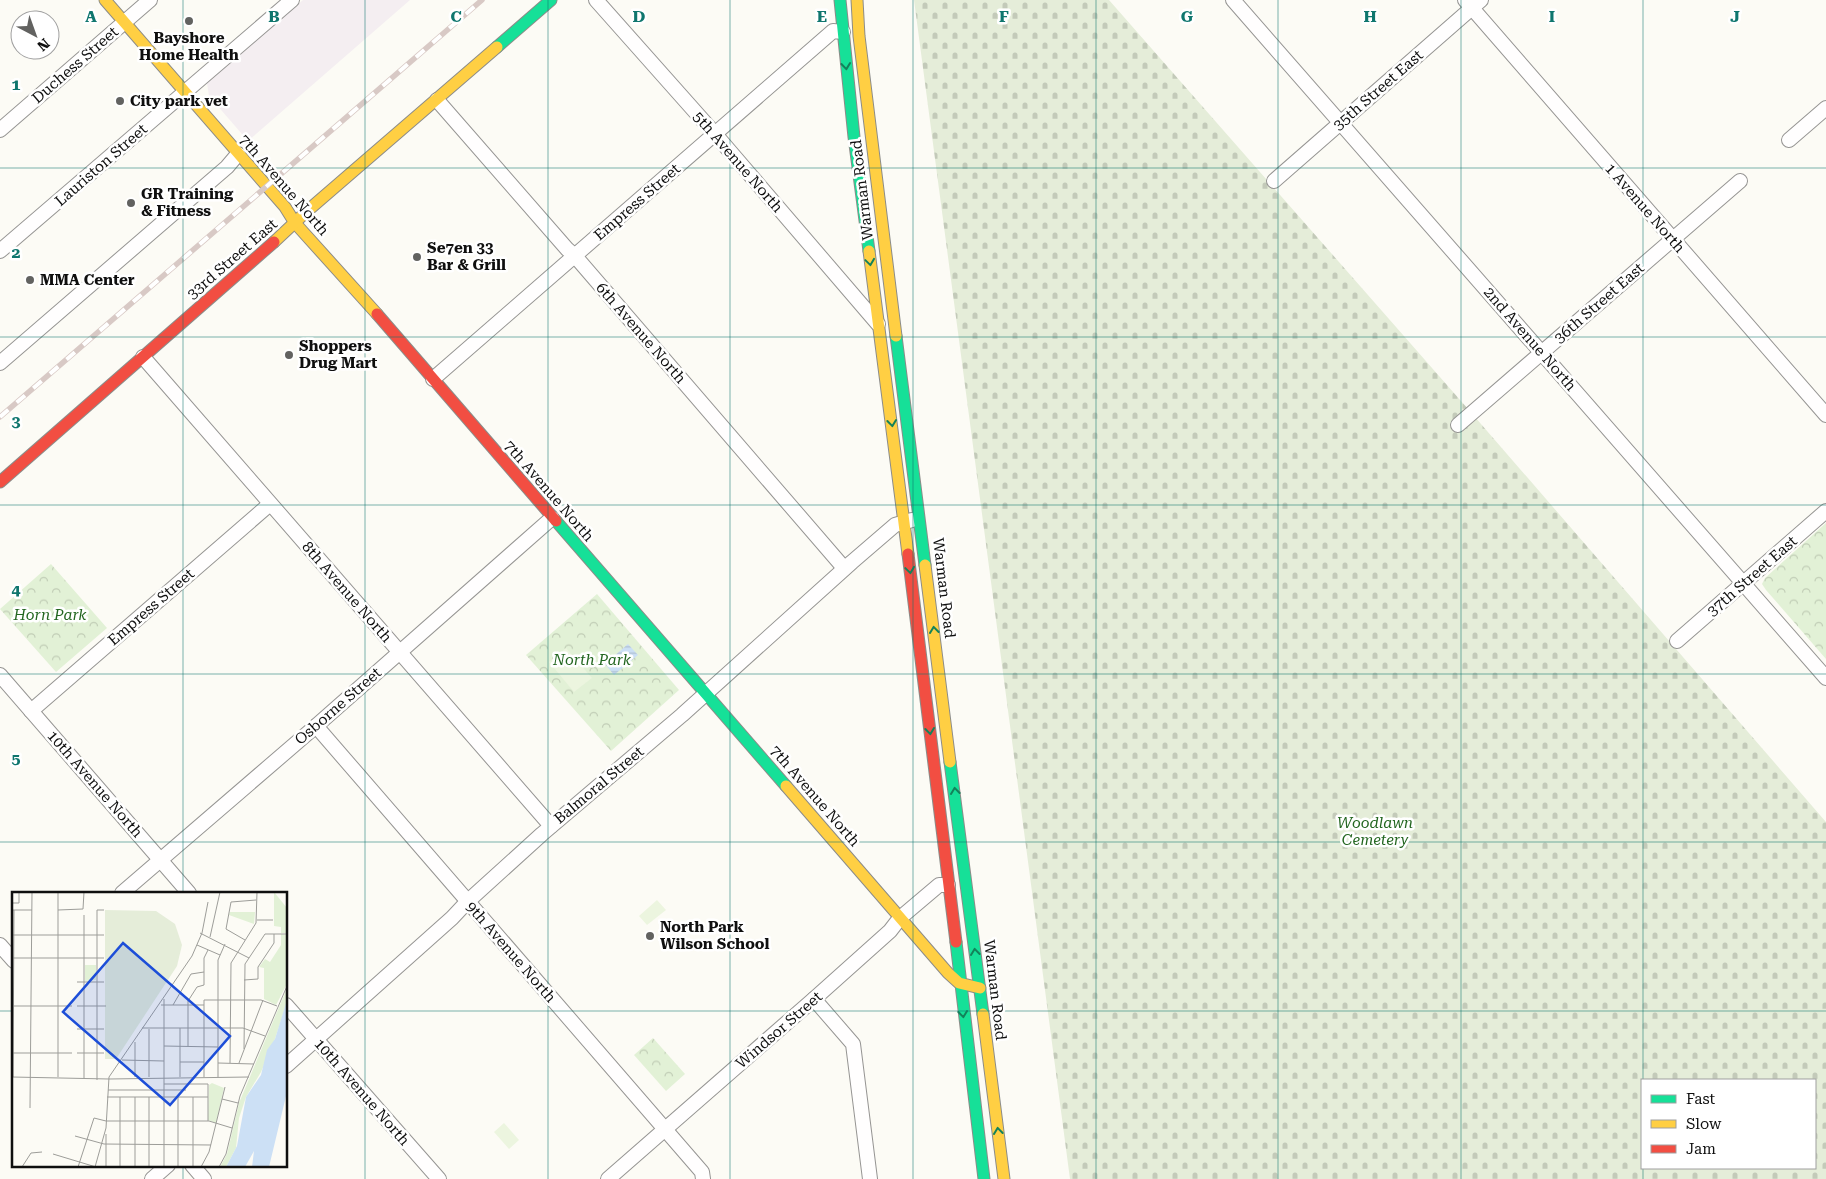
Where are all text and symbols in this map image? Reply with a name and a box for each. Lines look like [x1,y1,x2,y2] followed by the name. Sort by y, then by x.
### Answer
[85,7,97,26] text: A
[268,7,280,26] text: B
[450,7,462,26] text: C
[633,7,646,26] text: D
[817,7,827,26] text: E
[999,7,1009,26] text: F
[1181,7,1194,26] text: G
[1363,7,1377,26] text: H
[1549,7,1555,26] text: I
[1730,7,1740,26] text: J
[10,10,60,60] north arrow
[183,15,195,27] marker: Bayshore Home Health
[28,22,122,107] street label: Duchess Street
[139,29,239,64] place label: Bayshore Home Health
[34,35,53,55] text: N
[1329,46,1427,134] street label: 35th Street East
[840,62,851,70] one-way arrow
[12,75,21,94] text: 1
[130,92,228,110] place label: City park vet
[114,95,126,107] marker: City park vet
[689,108,787,216] street label: 5th Avenue North
[51,120,151,210] street label: Lauriston Street
[235,131,333,239] street label: 7th Avenue North
[847,138,877,241] street label: Warman Road
[590,159,684,244] street label: Empress Street
[1601,160,1689,257] street label: 1 Avenue North
[141,185,234,220] place label: GR Training & Fitness
[125,197,137,209] marker: GR Training & Fitness
[183,215,281,303] street label: 33rd Street East
[427,239,506,274] place label: Se7en 33 Bar & Grill
[12,243,21,262] text: 2
[411,251,423,263] marker: Se7en 33 Bar & Grill
[865,258,875,266] one-way arrow
[1550,259,1648,347] street label: 36th Street East
[40,271,135,289] place label: MMA Center
[24,274,36,286] marker: MMA Center
[592,279,690,387] street label: 6th Avenue North
[1480,283,1580,395] street label: 2nd Avenue North
[299,337,377,372] place label: Shoppers Drug Mart
[283,349,295,361] marker: Shoppers Drug Mart
[12,412,21,431] text: 3
[886,419,896,427] one-way arrow
[500,437,598,545] street label: 7th Avenue North
[1703,532,1801,620] street label: 37th Street East
[929,537,959,640] street label: Warman Road
[298,538,396,646] street label: 8th Avenue North
[104,564,198,649] street label: Empress Street
[904,566,915,574] one-way arrow
[12,580,21,599] text: 4
[13,606,87,624] park label: Horn Park
[929,625,940,633] one-way arrow
[552,651,632,669] park label: North Park
[291,663,385,748] street label: Osborne Street
[44,727,147,842] street label: 10th Avenue North
[924,727,935,735] one-way arrow
[551,742,648,828] street label: Balmoral Street
[766,742,864,850] street label: 7th Avenue North
[12,749,21,768] text: 5
[950,787,960,795] one-way arrow
[1337,814,1413,849] park label: Woodlawn Cemetery
[12,892,288,1166] inset map
[462,898,560,1006] street label: 9th Avenue North
[660,918,770,953] place label: North Park Wilson School
[644,930,656,942] marker: North Park Wilson School
[980,939,1010,1042] street label: Warman Road
[970,948,981,956] one-way arrow
[732,987,826,1072] street label: Windsor Street
[958,1010,968,1019] one-way arrow
[311,1035,414,1150] street label: 10th Avenue North
[1641,1079,1816,1169] legend
[1686,1090,1716,1108] text: Fast
[1686,1115,1722,1133] text: Slow
[993,1126,1004,1134] one-way arrow
[1686,1140,1716,1158] text: Jam

